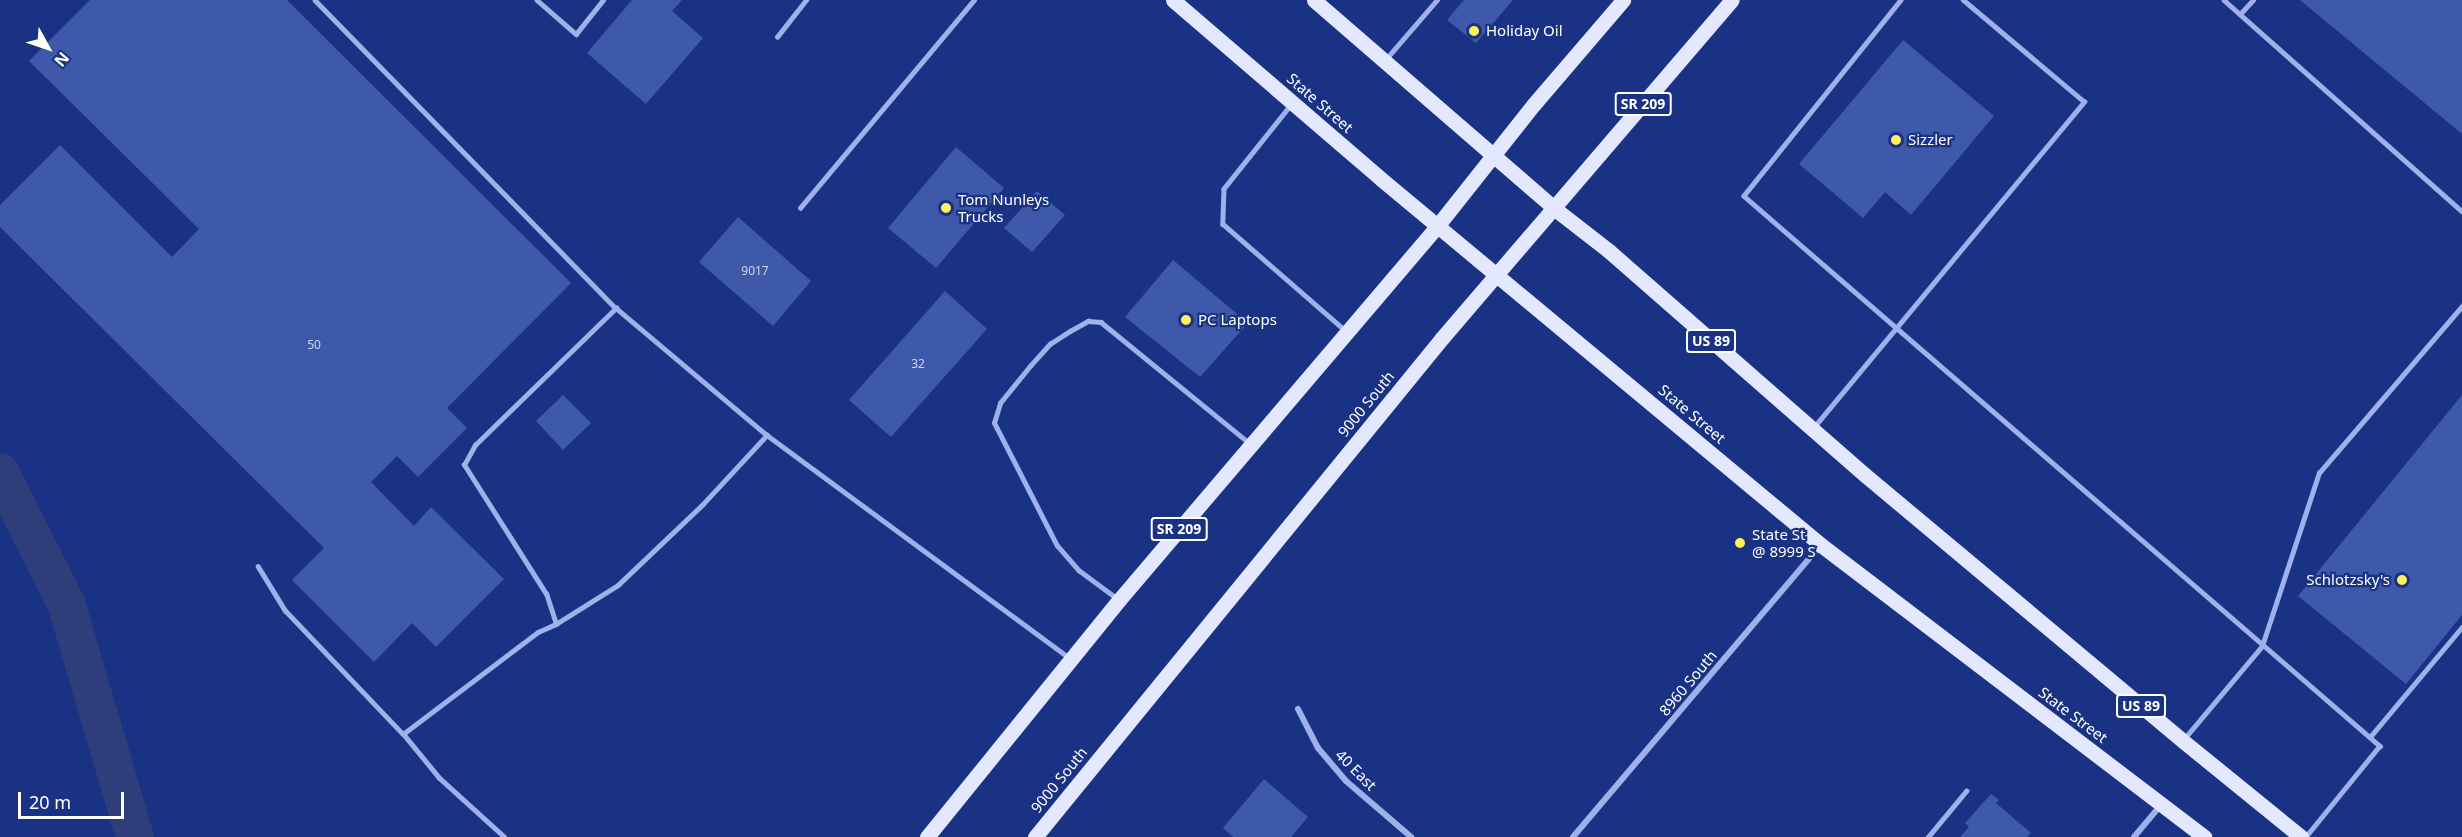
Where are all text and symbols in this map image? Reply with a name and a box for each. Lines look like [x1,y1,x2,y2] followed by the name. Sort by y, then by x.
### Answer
[18,18,78,78] north arrow
[1486,22,1563,40] place label: Holiday Oil
[1467,24,1481,38] marker: Holiday Oil
[49,48,74,72] text: N
[1283,69,1357,137] street label: State Street
[1614,93,1672,115] road number: SR 209
[1908,131,1953,149] place label: Sizzler
[1889,133,1903,147] marker: Sizzler
[958,190,1049,225] place label: Tom Nunleys Trucks
[939,201,953,215] marker: Tom Nunleys Trucks
[741,264,769,278] house number: 9017
[1198,311,1277,329] place label: PC Laptops
[1179,313,1193,327] marker: PC Laptops
[1686,330,1736,352] road number: US 89
[307,338,321,352] house number: 50
[911,357,925,371] house number: 32
[1334,367,1398,441] street label: 9000 South
[1655,381,1729,447] street label: State Street
[1150,518,1208,540] road number: SR 209
[1752,525,1816,560] place label: State St @ 8999 S
[1733,536,1747,550] marker: State St @ 8999 S
[2306,571,2390,589] place label: Schlotzsky's
[2395,573,2409,587] marker: Schlotzsky's
[1656,647,1720,719] street label: 8960 South
[2035,683,2111,747] street label: State Street
[2116,695,2166,717] road number: US 89
[1027,743,1091,817] street label: 9000 South
[1332,746,1380,794] street label: 40 East
[21,780,128,818] scale bar
[29,790,71,814] text: 20 m

